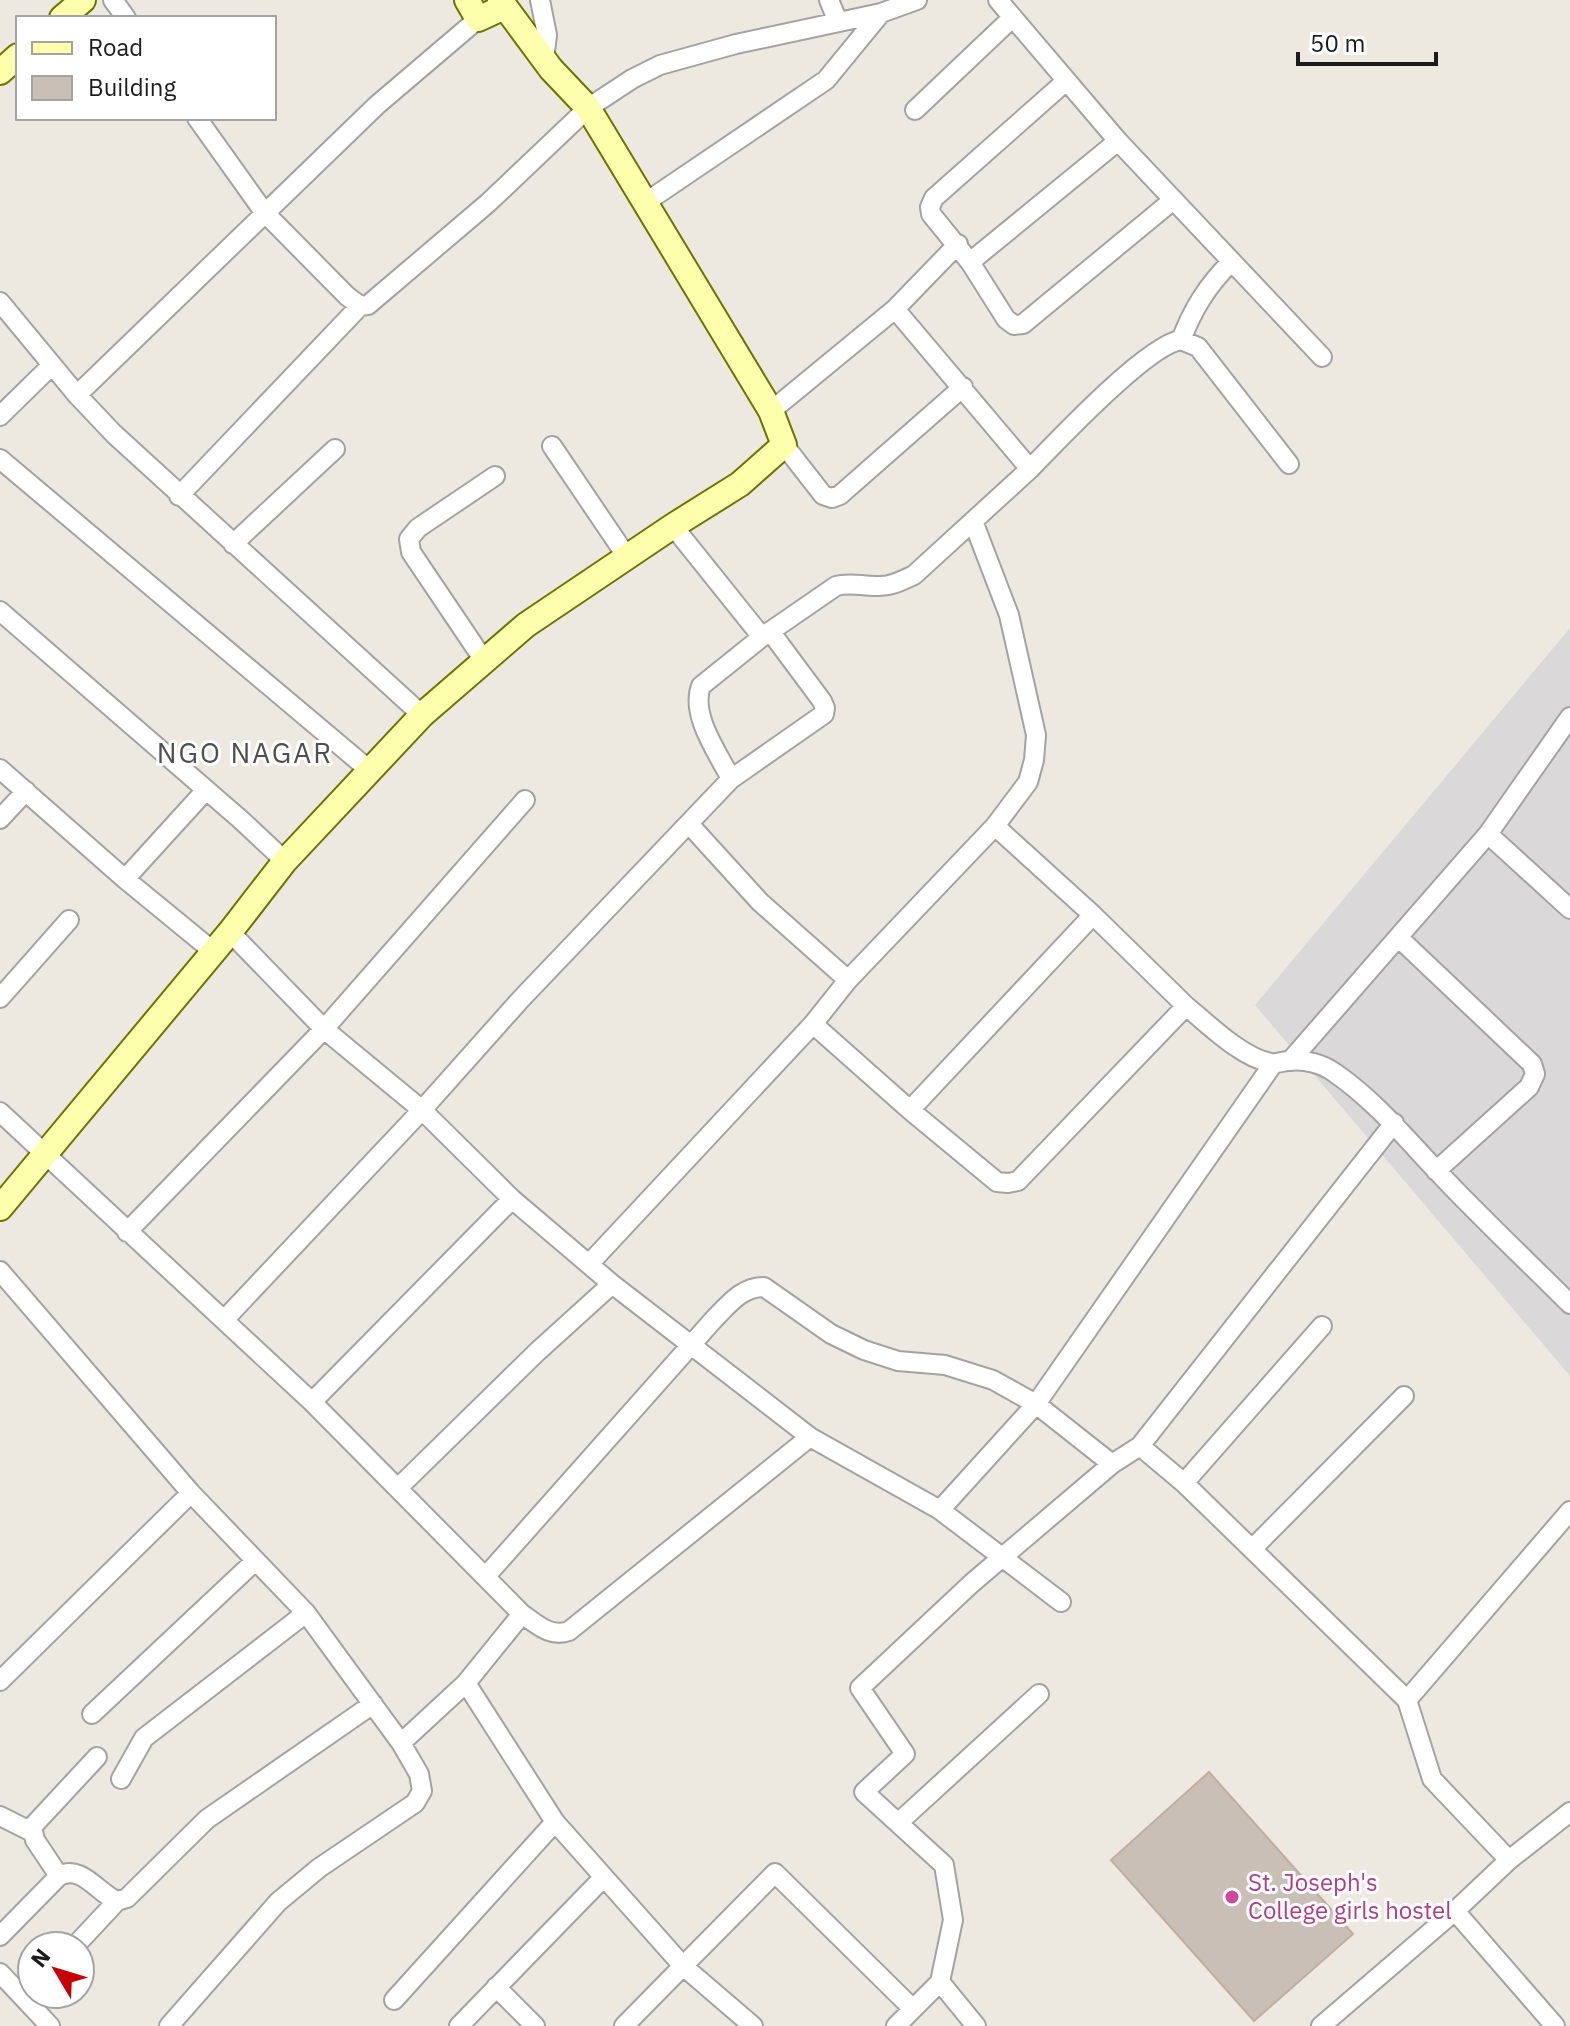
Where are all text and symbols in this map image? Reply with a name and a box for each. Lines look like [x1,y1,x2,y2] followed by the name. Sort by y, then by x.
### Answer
[16,16,276,120] legend
[1298,16,1436,66] scale bar
[1310,27,1365,59] text: 50 m
[88,31,143,63] text: Road
[88,71,176,103] text: Building
[157,734,333,771] district label: NGO NAGAR
[1248,1866,1452,1926] place label: St. Joseph's College girls hostel
[1223,1888,1241,1906] marker: St. Joseph's College girls hostel
[16,1930,96,2010] north arrow
[24,1942,56,1973] text: N

